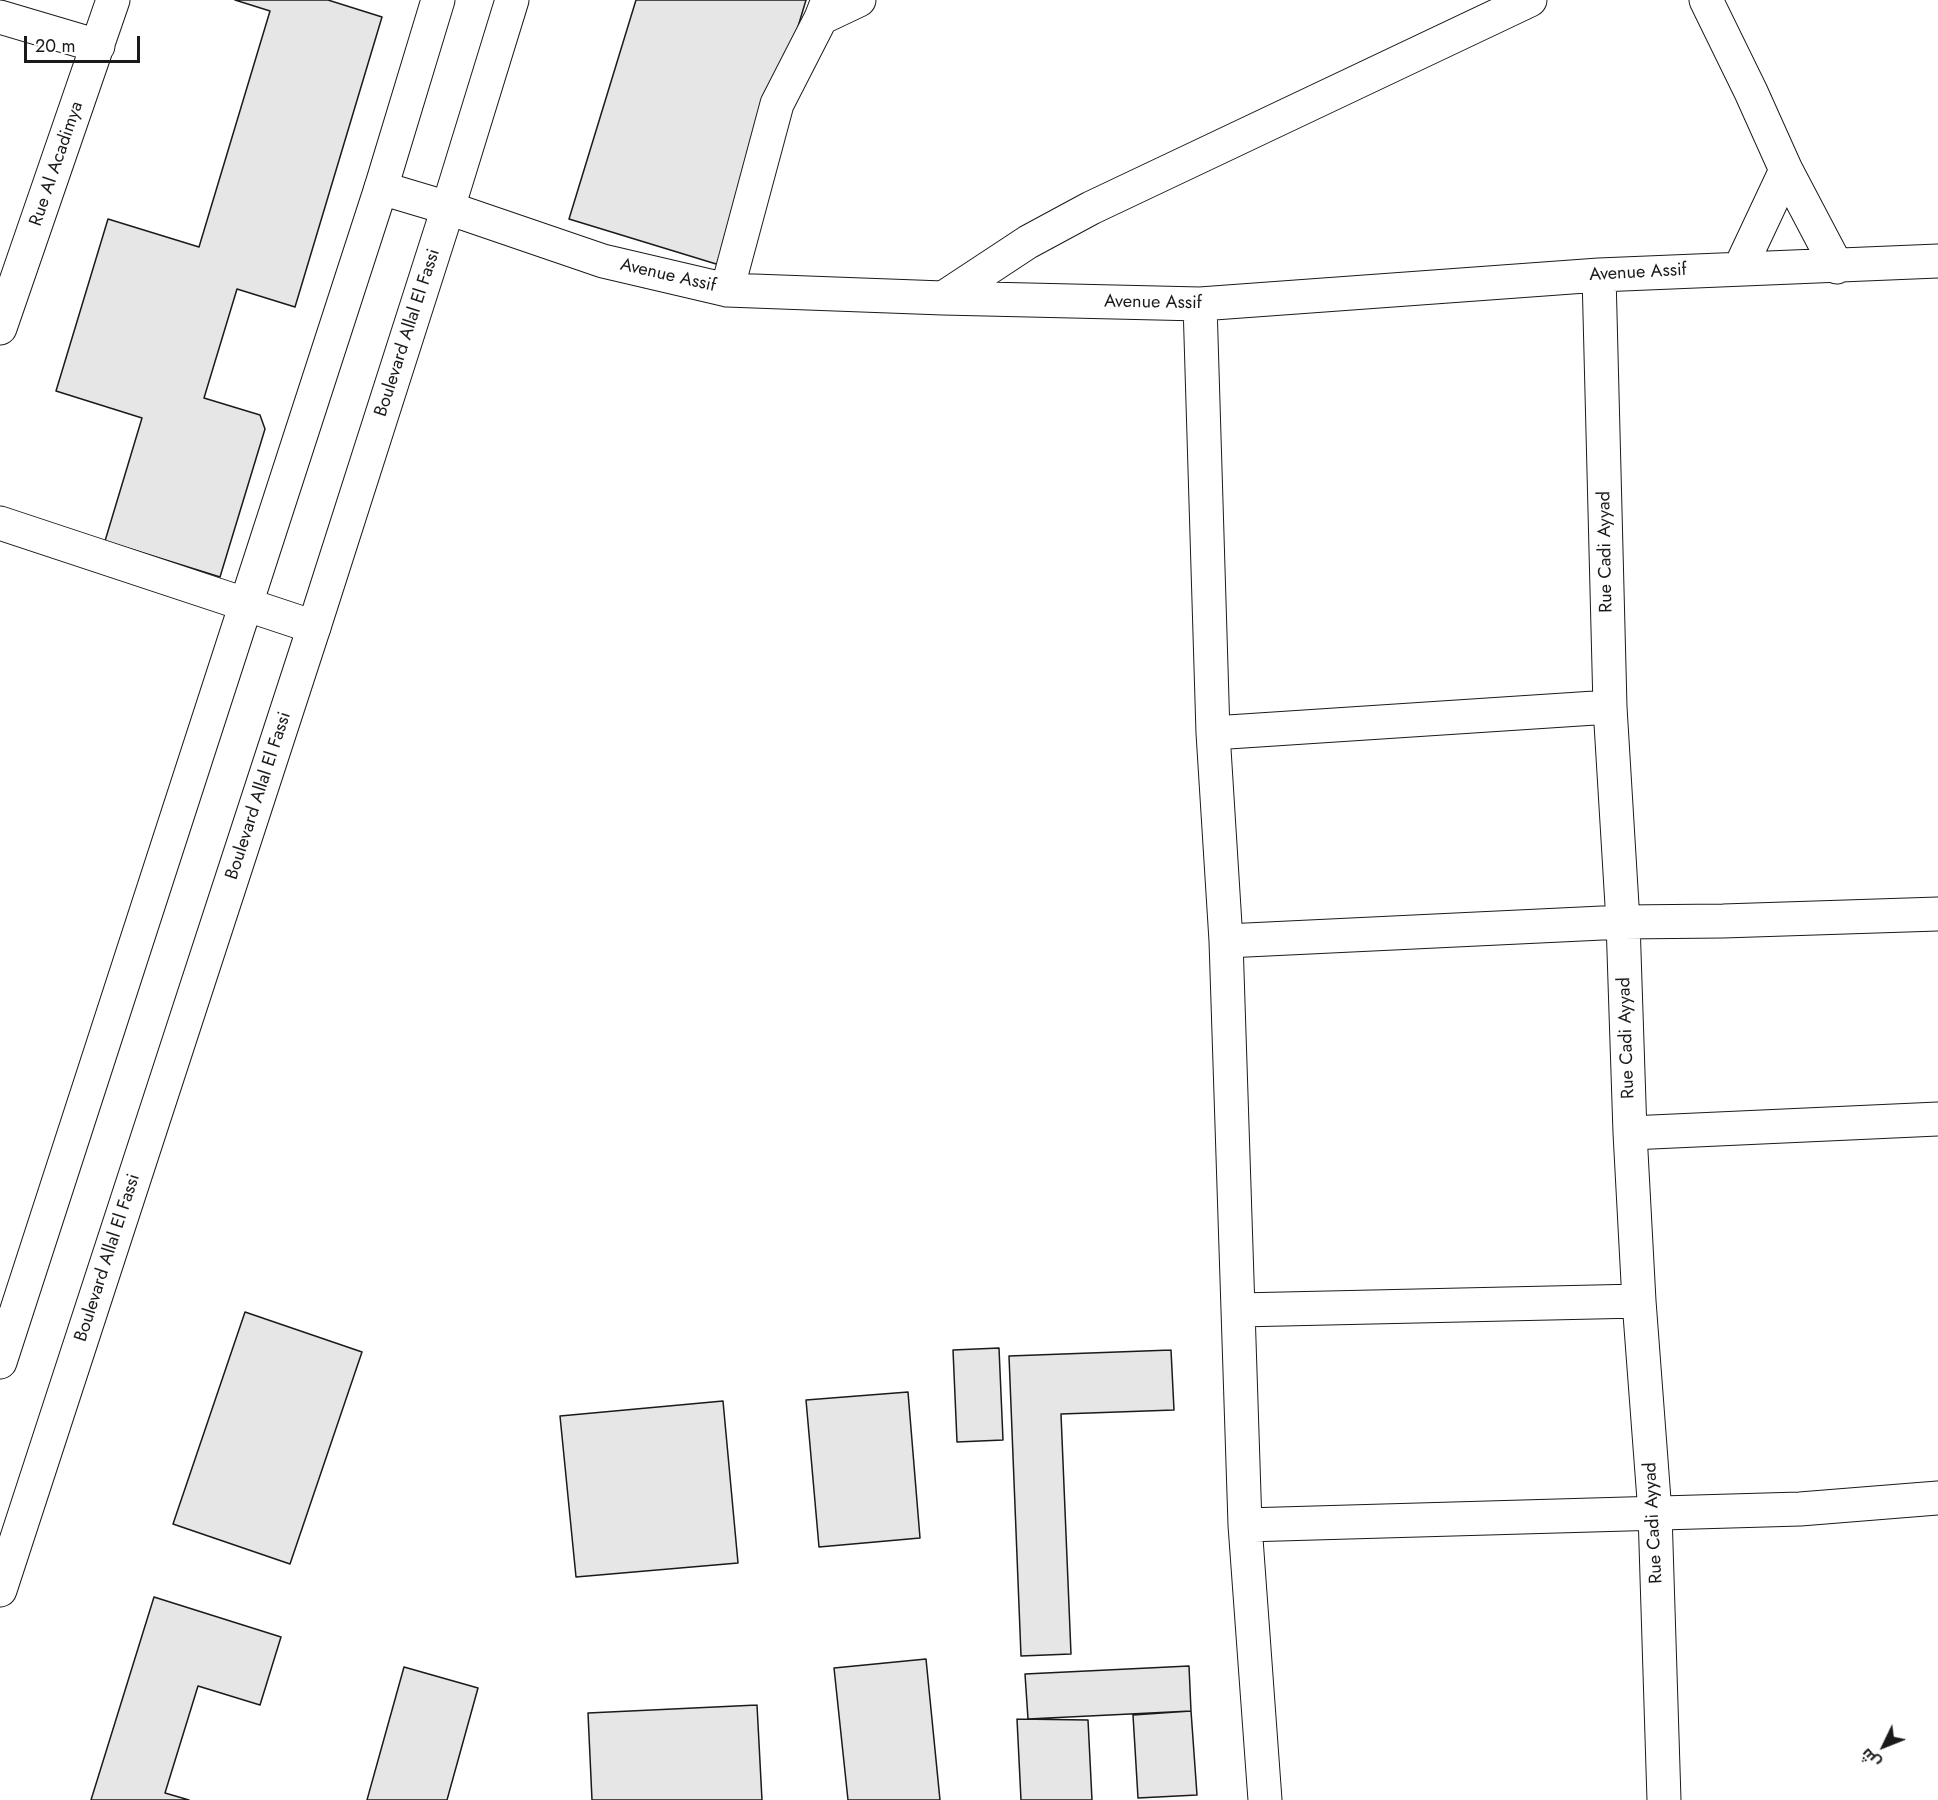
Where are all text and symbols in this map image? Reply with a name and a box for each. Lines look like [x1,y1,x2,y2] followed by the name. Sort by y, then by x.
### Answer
[27,24,142,62] scale bar
[35,33,75,59] text: 20 m
[26,99,88,229] street label: Rue Al Acadimya
[371,246,445,420] street label: Boulevard Allal El Fassi
[618,254,718,298] street label: Avenue Assif
[1589,260,1687,286] street label: Avenue Assif
[1104,291,1202,315] street label: Avenue Assif
[1594,491,1618,613] street label: Rue Cadi Ayyad
[222,709,296,883] street label: Boulevard Allal El Fassi
[1614,977,1640,1099] street label: Rue Cadi Ayyad
[71,1171,145,1345] street label: Boulevard Allal El Fassi
[1640,1462,1668,1584] street label: Rue Cadi Ayyad
[1854,1716,1914,1776] north arrow
[1855,1743,1886,1774] text: ش

